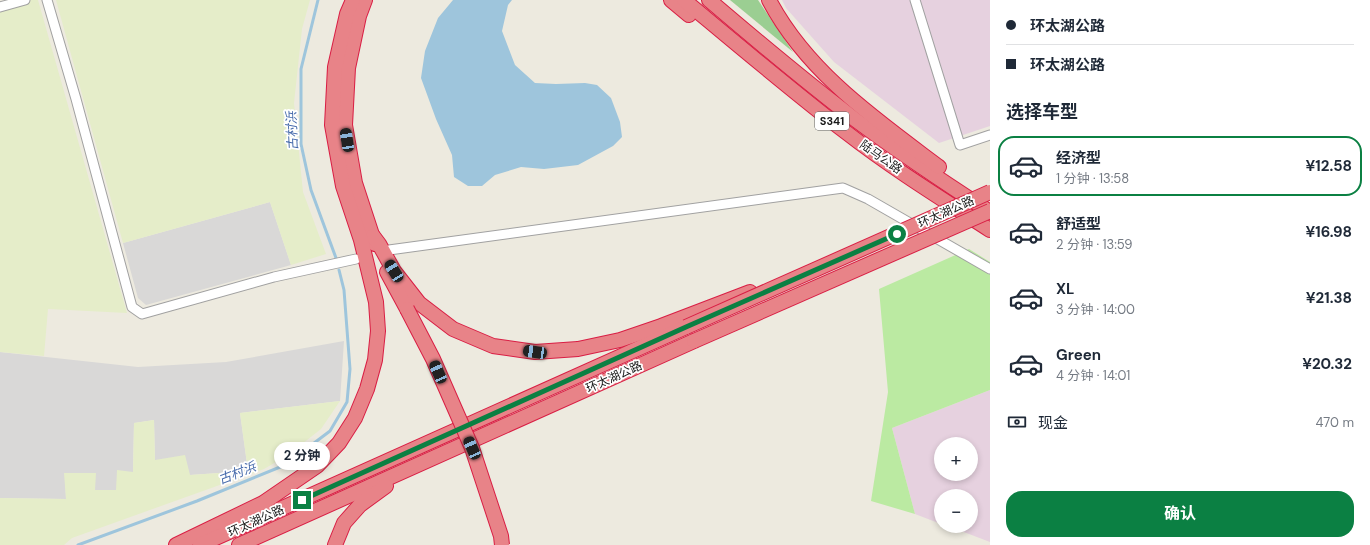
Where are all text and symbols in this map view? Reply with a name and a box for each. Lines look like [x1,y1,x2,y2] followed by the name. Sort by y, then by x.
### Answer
[1030,16,1105,36] text: 环太湖公路
[1030,55,1105,75] text: 环太湖公路
[1006,100,1078,124] text: 选择车型
[282,110,302,151] water label: 古村浜
[815,112,849,130] road number: S341
[339,127,355,153] car
[857,137,905,177] street label: 陆马公路
[1008,148,1044,184] icon: car
[1056,148,1101,168] text: 经济型
[1306,156,1352,176] text: ¥12.58
[1056,170,1129,187] text: 1 分钟 · 13:58
[915,192,977,232] street label: 环太湖公路
[1008,214,1044,250] icon: car
[1056,214,1101,234] text: 舒适型
[1306,222,1352,242] text: ¥16.98
[888,225,906,243] route start
[1056,236,1133,253] text: 2 分钟 · 13:59
[383,258,405,284] car
[1056,279,1074,299] text: XL
[1008,280,1044,316] icon: car
[1306,288,1352,308] text: ¥21.38
[1056,301,1135,318] text: 3 分钟 · 14:00
[522,344,548,360] car
[1056,345,1101,365] text: Green
[1008,346,1044,382] icon: car
[1302,354,1352,374] text: ¥20.32
[583,357,645,397] street label: 环太湖公路
[428,359,448,385] car
[1056,367,1130,384] text: 4 分钟 · 14:01
[1006,411,1028,433] icon: cash
[1038,413,1068,433] text: 现金
[1315,414,1354,431] text: 470 m
[462,435,482,461] car
[934,437,978,533] map controls
[934,437,978,481] button: +
[274,442,330,470] callout: 2 分钟
[284,447,320,464] text: 2 分钟
[216,458,259,488] water label: 古村浜
[934,489,978,533] button: −
[293,491,311,509] route end
[1006,491,1354,537] button: 确认
[225,501,287,541] street label: 环太湖公路

